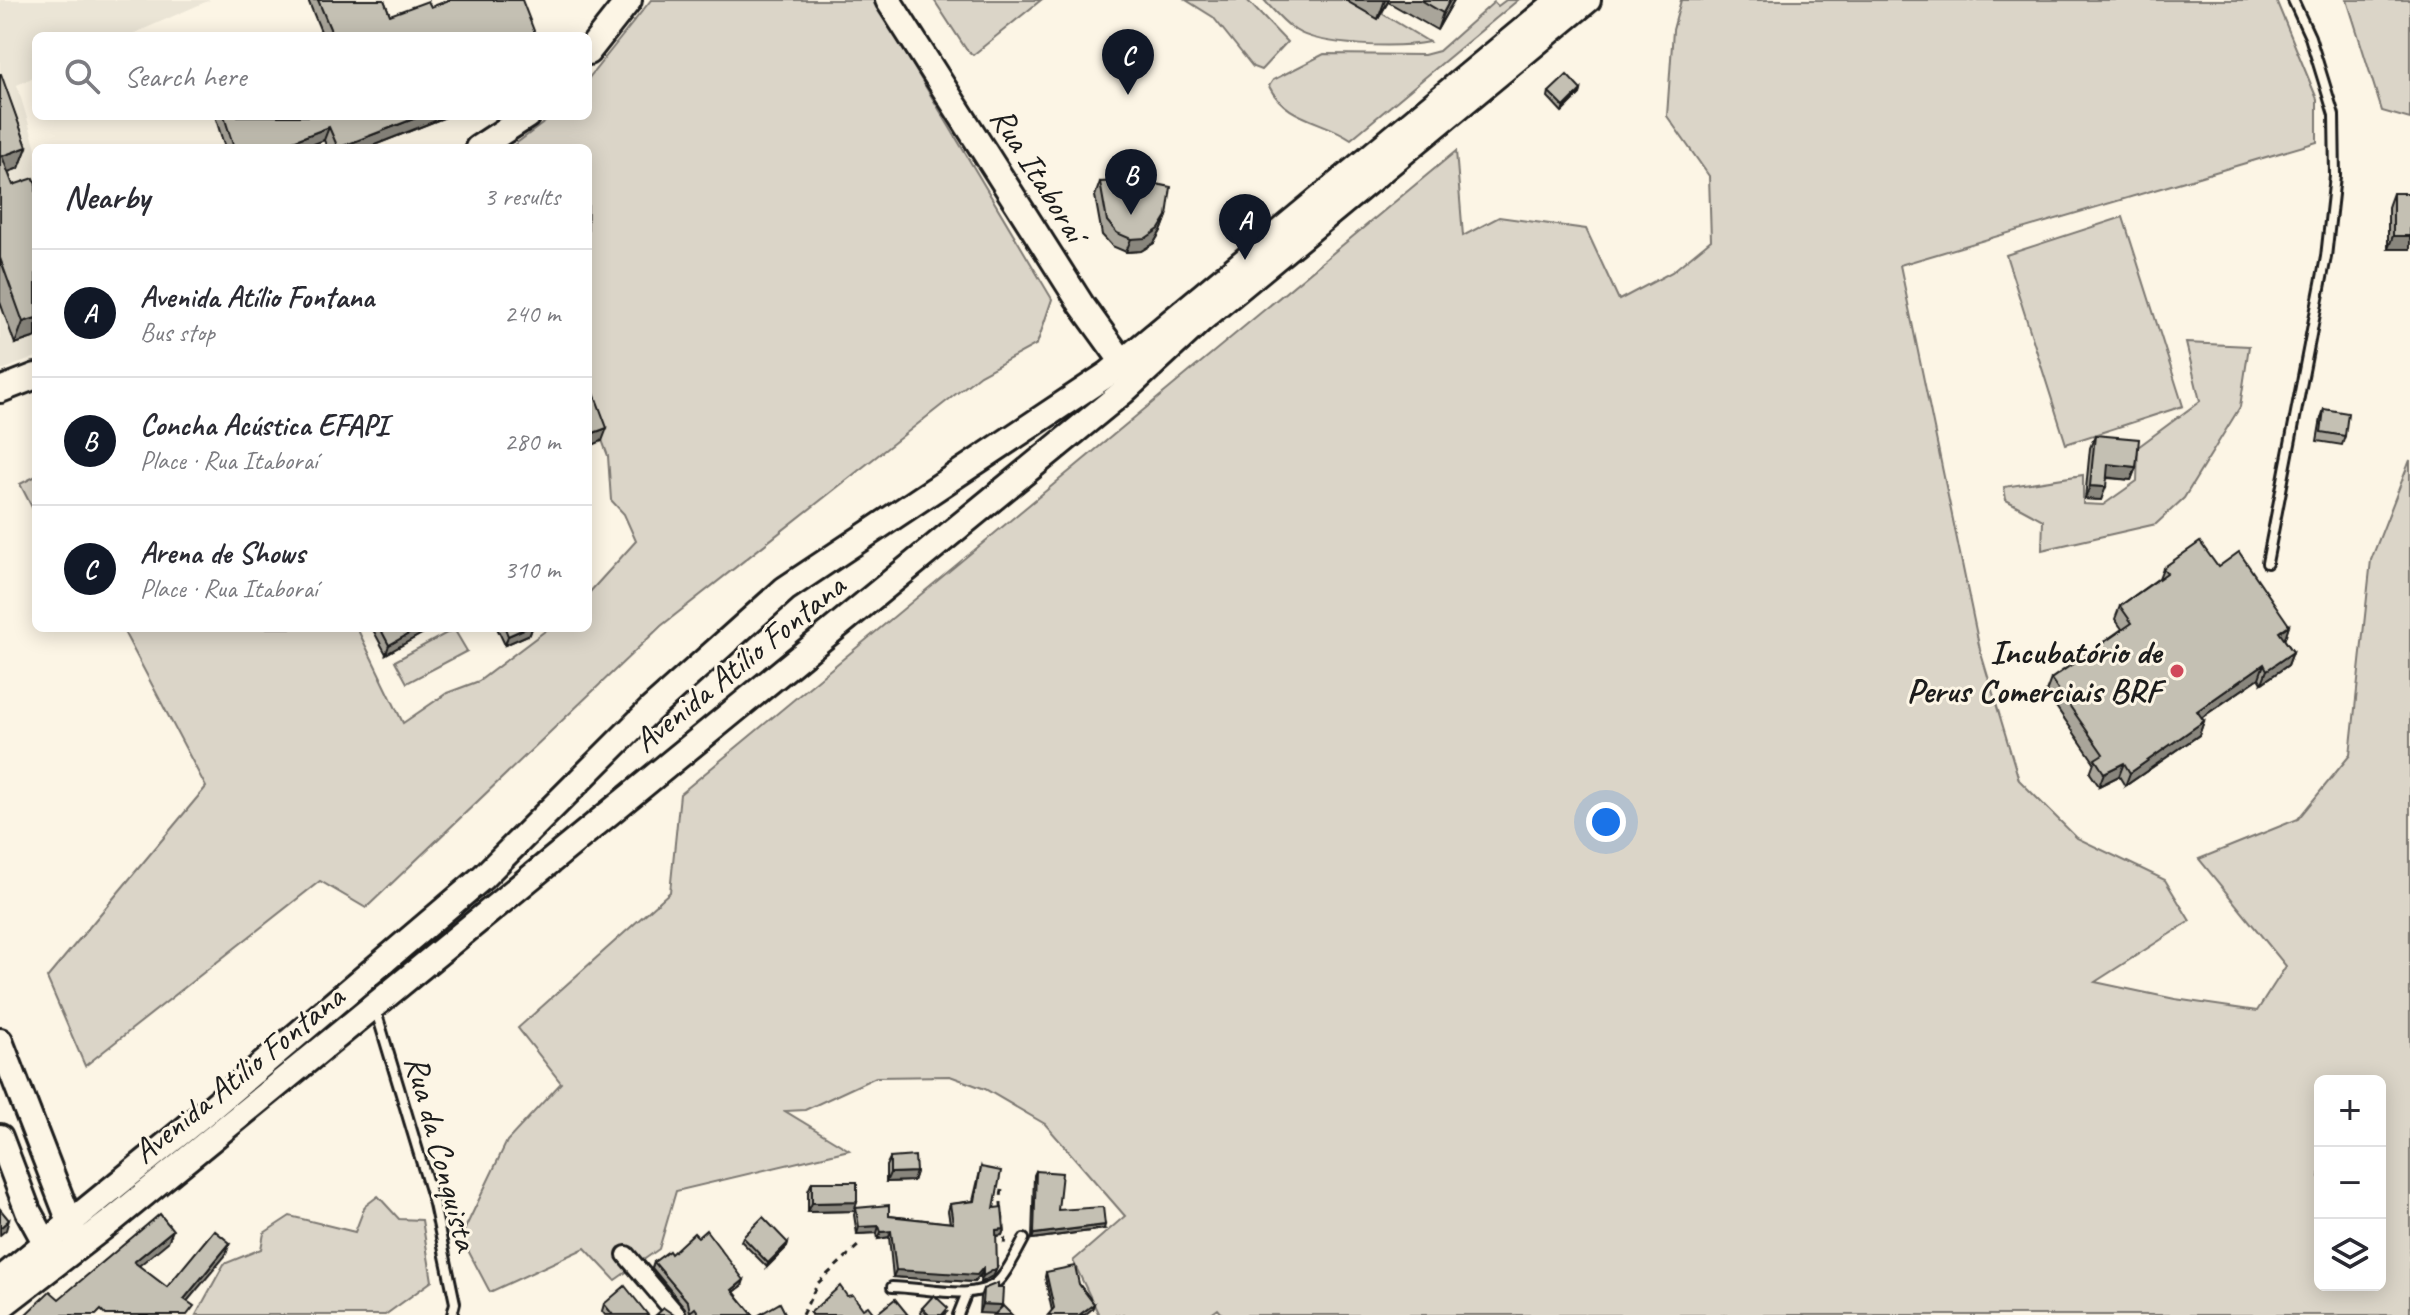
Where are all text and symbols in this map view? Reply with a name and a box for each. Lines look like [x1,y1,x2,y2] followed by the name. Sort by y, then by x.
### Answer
[1102,29,1154,95] pin: C
[32,32,592,120] search box
[60,54,104,98] icon: search
[124,57,246,95] text: Search here
[981,99,1100,255] street label: Rua Itaboraí
[1105,149,1157,215] pin: B
[64,175,150,218] text: Nearby
[484,180,560,213] text: 3 results
[1219,194,1271,260] pin: A
[140,278,374,316] text: Avenida Atílio Fontana
[83,297,97,330] text: A
[504,297,560,330] text: 240 m
[140,316,215,349] text: Bus stop
[140,406,388,444] text: Concha Acústica EFAPI
[83,425,97,458] text: B
[504,425,560,458] text: 280 m
[140,444,318,477] text: Place · Rua Itaboraí
[140,534,305,572] text: Arena de Shows
[84,553,96,586] text: C
[504,553,560,586] text: 310 m
[624,563,855,762] street label: Avenida Atílio Fontana
[140,572,318,605] text: Place · Rua Itaboraí
[1907,630,2167,712] place label: Incubatório de Perus Comerciais BRF
[2168,662,2186,680] marker: Incubatório de Perus Comerciais BRF
[1586,802,1626,842] your location
[123,974,354,1173] street label: Avenida Atílio Fontana
[395,1051,489,1257] street label: Rua da Conquista
[2314,1075,2386,1291] map controls
[2314,1075,2386,1147] button: +
[2314,1147,2386,1219] button: −
[2314,1219,2386,1291] button: layers

